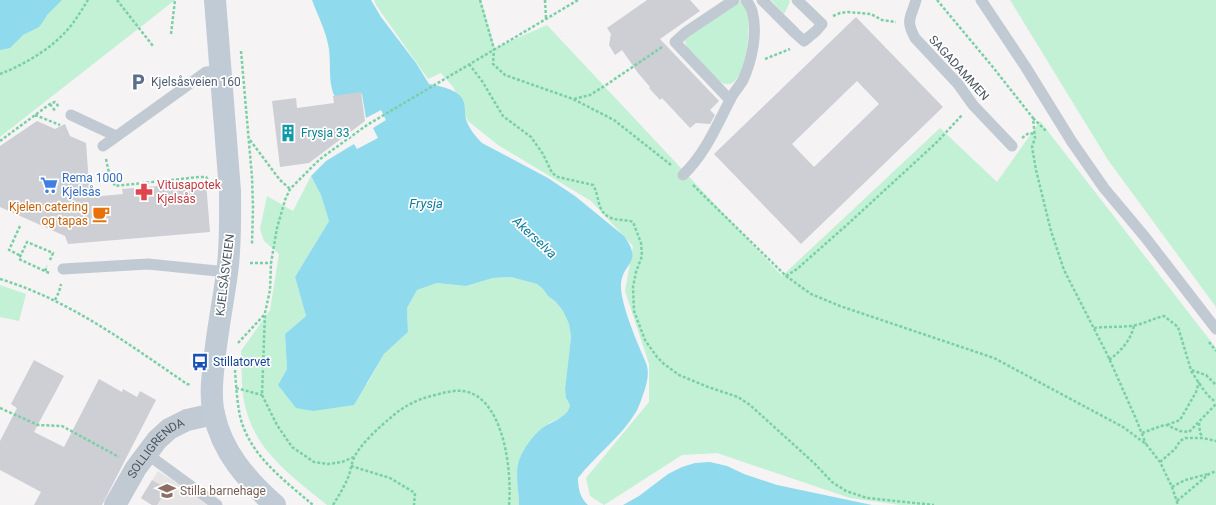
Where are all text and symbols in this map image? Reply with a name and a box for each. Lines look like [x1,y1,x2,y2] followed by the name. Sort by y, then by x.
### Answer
[926,33,992,103] street label: SAGADAMMEN
[128,72,148,92] parking icon: Kjelsåsveien 160
[151,75,241,89] place label: Kjelsåsveien 160
[278,123,298,143] building icon: Frysja 33
[301,126,349,140] place label: Frysja 33
[62,171,123,199] place label: Rema 1000 Kjelsås
[39,175,59,195] supermarket icon: Rema 1000 Kjelsås
[157,178,222,206] place label: Vitusapotek Kjelsås
[134,182,154,202] pharmacy icon: Vitusapotek Kjelsås
[409,196,443,211] water label: Frysja
[9,200,88,228] place label: Kjelen catering og tapas
[91,204,111,224] cafe icon: Kjelen catering og tapas
[509,213,560,262] water label: Akerselva
[211,233,237,317] street label: KJELSÅSVEIEN
[190,352,210,372] bus stop icon: Stillatorvet
[213,355,270,369] place label: Stillatorvet
[125,415,187,481] street label: SOLLIGRENDA
[157,481,177,501] school or university icon: Stilla barnehage
[180,484,266,498] place label: Stilla barnehage

